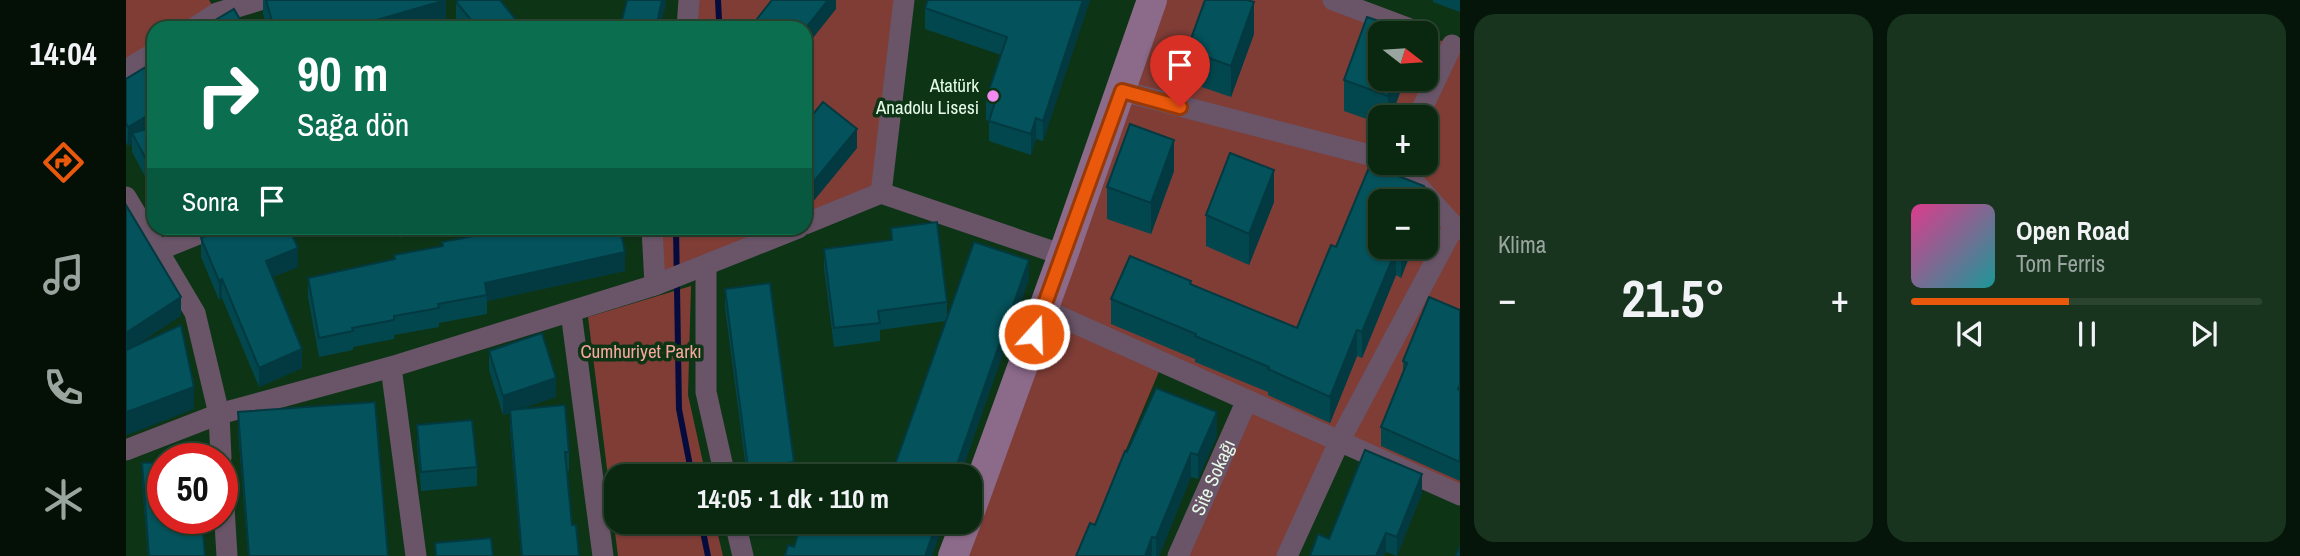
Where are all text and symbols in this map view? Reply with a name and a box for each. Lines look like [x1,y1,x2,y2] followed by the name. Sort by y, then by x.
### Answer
[1368,21,1438,91] north arrow
[1368,21,1438,259] map controls
[29,32,97,75] text: 14:04
[1150,35,1210,107] pin
[297,40,389,106] text: 90 m
[1161,46,1199,84] icon: arrive
[182,49,273,140] icon: right
[875,72,979,120] place label: Atatürk Anadolu Lisesi
[985,88,1001,104] marker: Atatürk Anadolu Lisesi
[297,103,409,146] text: Sağa dön
[1368,105,1438,175] button: +
[39,138,88,187] icon: directions
[253,182,291,220] icon: arrive
[182,184,239,219] text: Sonra
[1368,189,1438,259] button: −
[2016,213,2130,248] text: Open Road
[1498,229,1546,260] text: Klima
[2016,248,2105,279] text: Tom Ferris
[39,250,88,299] icon: music
[1622,263,1725,333] text: 21.5°
[1498,273,1516,324] text: −
[1831,273,1849,324] text: +
[997,297,1071,371] position arrow
[1951,315,1989,353] icon: previous
[2068,315,2106,353] icon: pause
[2185,315,2223,353] icon: next
[580,338,702,364] park label: Cumhuriyet Parkı
[39,363,88,412] icon: phone
[1185,435,1241,519] street label: Site Sokağı
[147,443,238,534] speed limit sign: 50
[39,475,88,524] icon: climate
[697,481,889,516] text: 14:05 · 1 dk · 110 m

